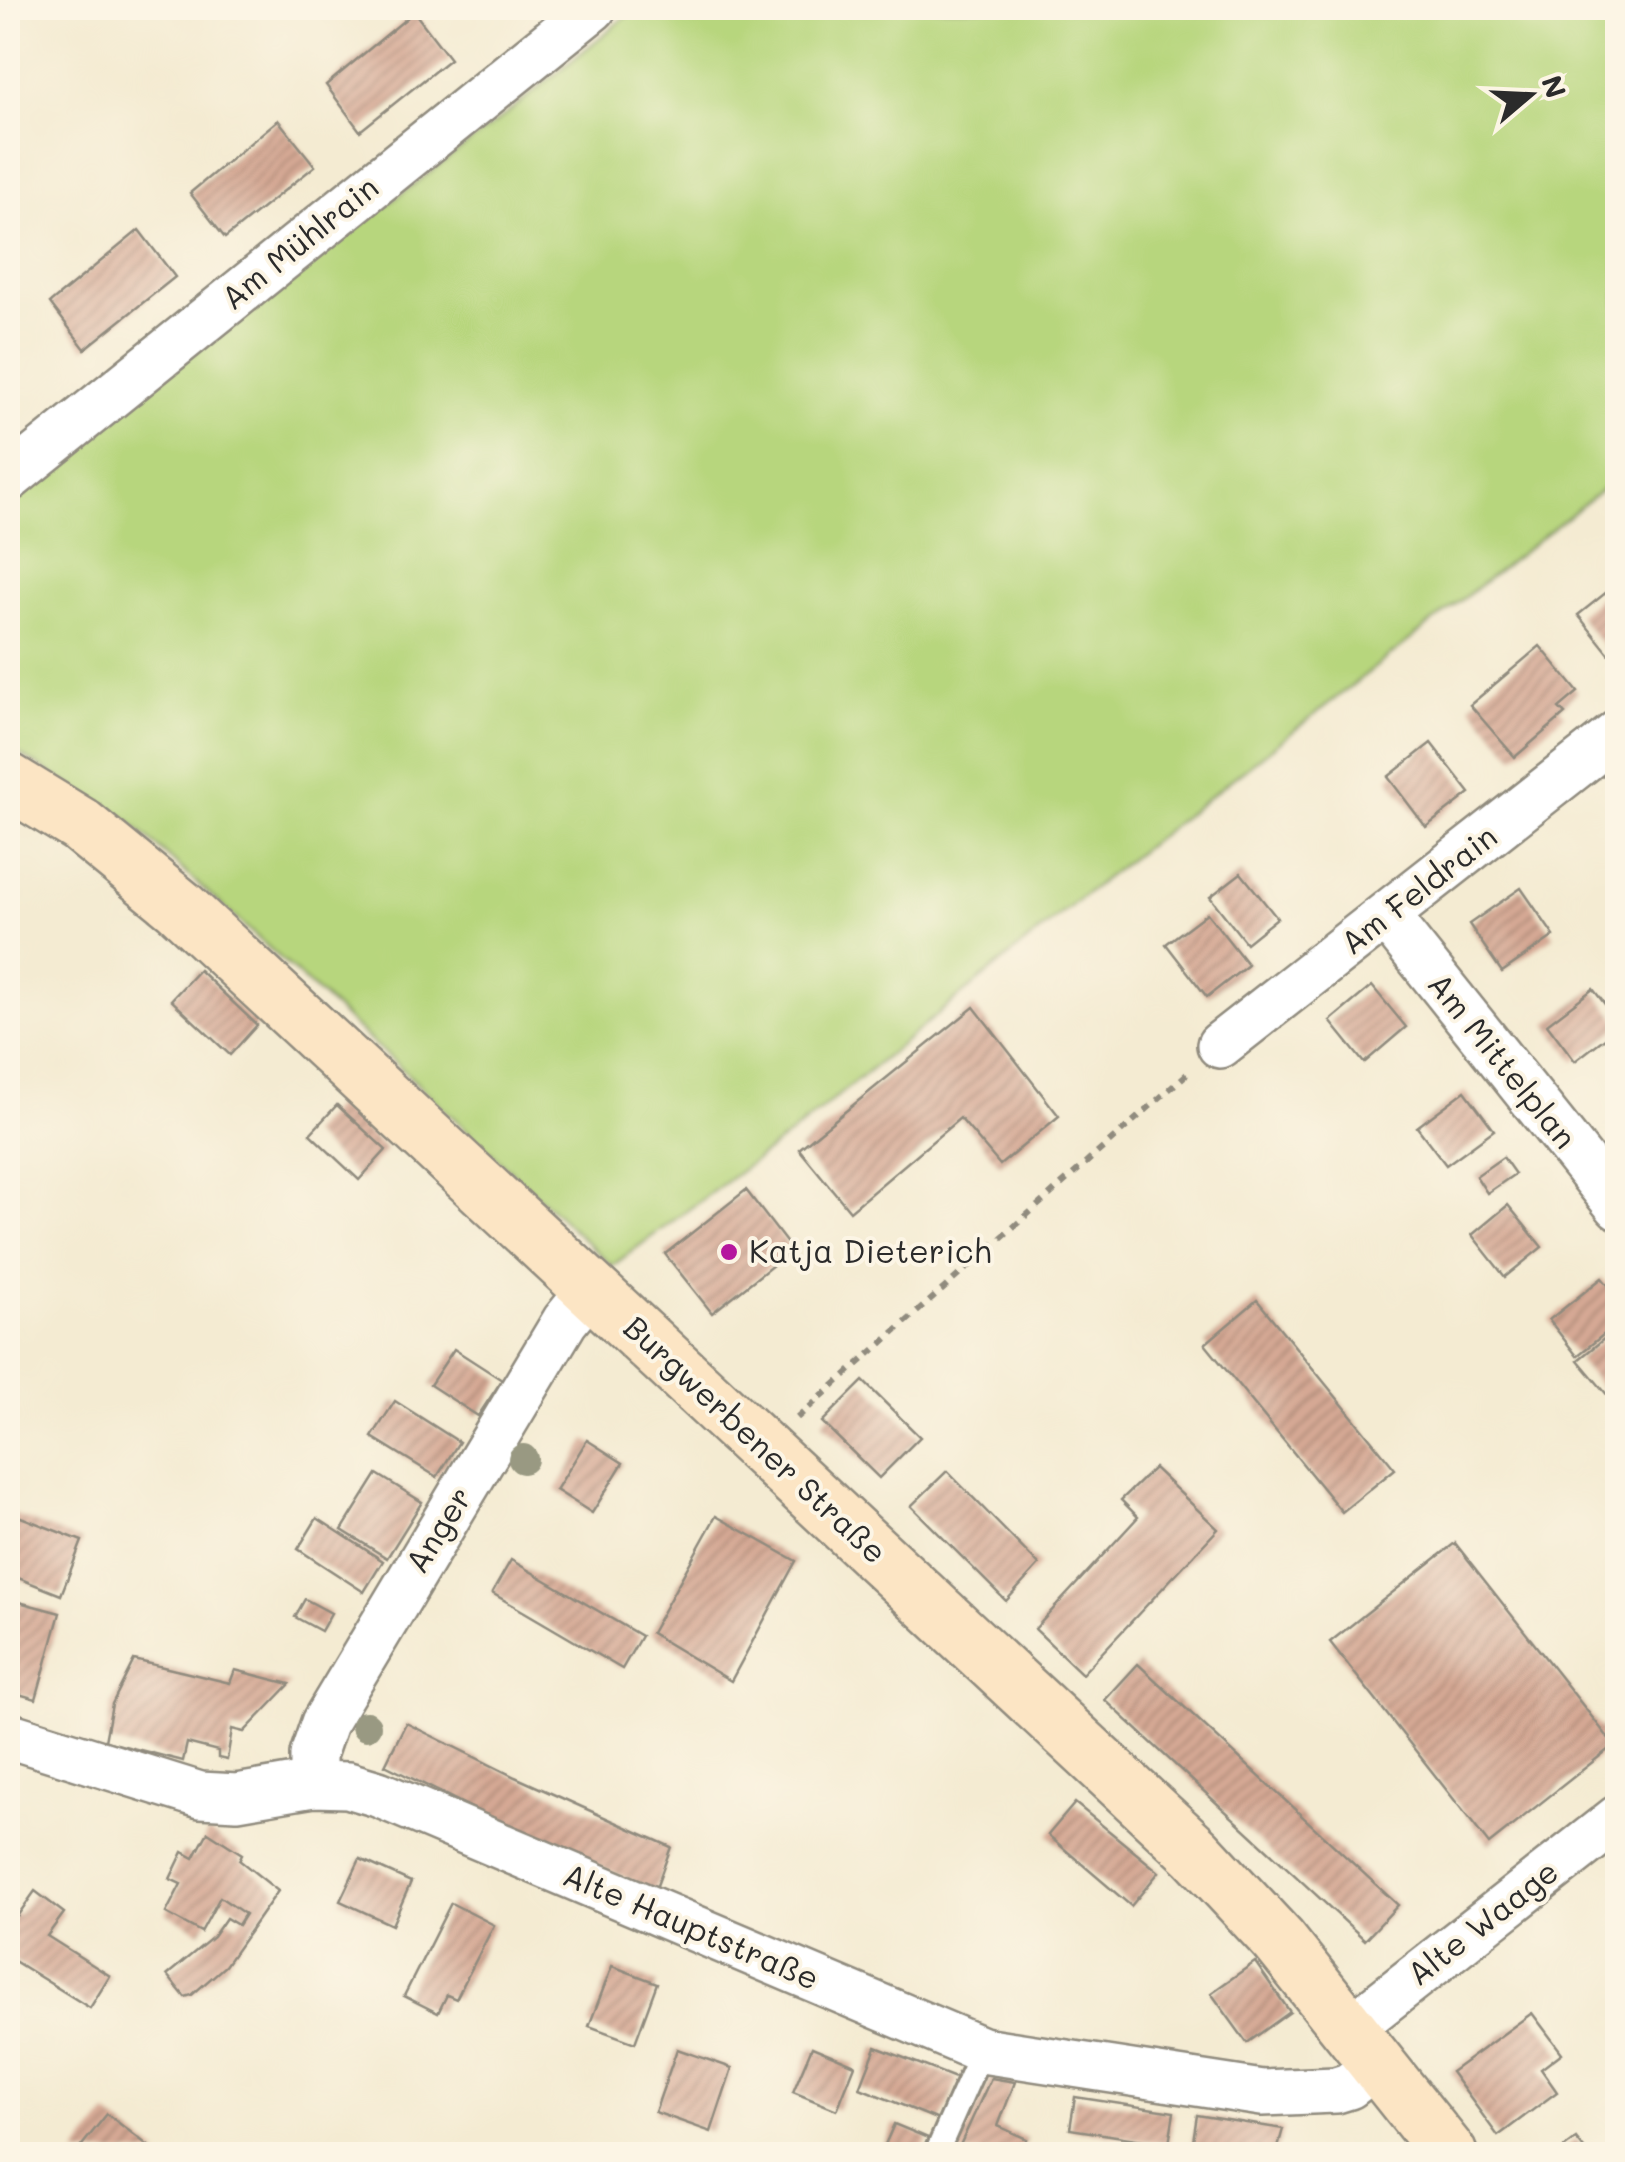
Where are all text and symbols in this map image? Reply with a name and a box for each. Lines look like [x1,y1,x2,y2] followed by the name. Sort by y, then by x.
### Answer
[1480,45,1580,145] north arrow
[1534,71,1575,102] text: N
[212,165,386,318] street label: Am Mühlrain
[1331,814,1505,963] street label: Am Feldrain
[1420,963,1587,1156] street label: Am Mittelplan
[749,1229,992,1271] place label: Katja Dieterich
[718,1241,740,1263] marker: Katja Dieterich
[616,1306,897,1572] street label: Burgwerbener Straße
[395,1478,480,1580] street label: Anger
[1398,1849,1566,1994] street label: Alte Waage
[557,1852,826,1998] street label: Alte Hauptstraße

